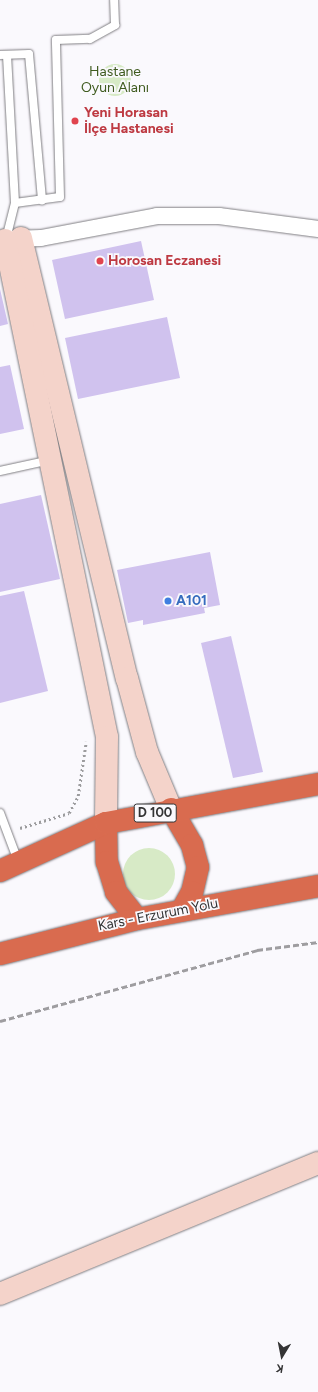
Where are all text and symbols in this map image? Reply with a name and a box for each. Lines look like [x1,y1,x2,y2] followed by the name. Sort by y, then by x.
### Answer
[81,64,149,96] park label: Hastane Oyun Alanı
[84,105,174,138] place label: Yeni Horasan İlçe Hastanesi
[69,115,81,127] marker: Yeni Horasan İlçe Hastanesi
[108,253,221,269] place label: Horosan Eczanesi
[95,256,105,266] marker: Horosan Eczanesi
[176,593,207,609] place label: A101
[163,596,173,606] marker: A101
[133,802,177,824] road number: D 100
[97,895,219,935] street label: Kars - Erzurum Yolu
[262,1336,302,1376] north arrow
[275,1361,285,1375] text: K

